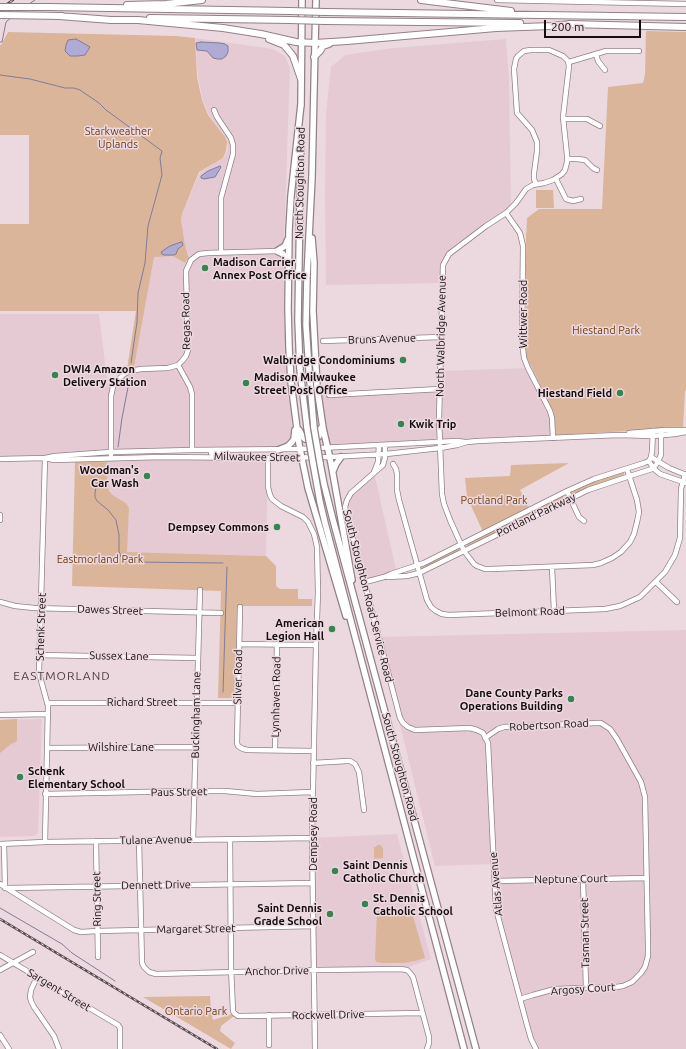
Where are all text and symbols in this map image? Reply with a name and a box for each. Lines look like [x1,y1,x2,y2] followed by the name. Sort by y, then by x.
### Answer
[546,12,643,38] scale bar
[551,20,584,33] text: 200 m
[85,124,151,150] park label: Starkweather Uplands
[292,127,308,239] street label: North Stoughton Road
[213,255,307,281] place label: Madison Carrier Annex Post Office
[200,263,210,273] marker: Madison Carrier Annex Post Office
[433,275,449,397] street label: North Walbridge Avenue
[516,280,530,348] street label: Wittwer Road
[179,292,193,350] street label: Regas Road
[572,323,640,337] park label: Hiestand Park
[348,331,416,347] street label: Bruns Avenue
[263,353,395,367] place label: Walbridge Condominiums
[398,355,408,365] marker: Walbridge Condominiums
[63,362,147,388] place label: DWI4 Amazon Delivery Station
[50,370,60,380] marker: DWI4 Amazon Delivery Station
[254,370,356,396] place label: Madison Milwaukee Street Post Office
[241,378,251,388] marker: Madison Milwaukee Street Post Office
[538,386,612,400] place label: Hiestand Field
[615,388,625,398] marker: Hiestand Field
[409,417,456,431] place label: Kwik Trip
[396,419,406,429] marker: Kwik Trip
[214,450,300,464] street label: Milwaukee Street
[80,463,139,489] place label: Woodman's Car Wash
[142,471,152,481] marker: Woodman's Car Wash
[494,490,578,540] street label: Portland Parkway
[460,493,528,507] park label: Portland Park
[340,508,396,684] street label: South Stoughton Road Service Road
[168,520,269,534] place label: Dempsey Commons
[272,522,282,532] marker: Dempsey Commons
[57,552,143,566] park label: Eastmorland Park
[33,593,49,661] street label: Schenk Street
[77,602,143,618] street label: Dawes Street
[495,604,565,620] street label: Belmont Road
[266,616,324,642] place label: American Legion Hall
[327,624,337,634] marker: American Legion Hall
[89,649,149,663] street label: Sussex Lane
[231,650,245,704] street label: Silver Road
[269,656,283,738] street label: Lynnhaven Road
[13,669,111,683] district label: EASTMORLAND
[189,672,203,758] street label: Buckingham Lane
[460,686,563,712] place label: Dane County Parks Operations Building
[566,694,576,704] marker: Dane County Parks Operations Building
[107,695,177,709] street label: Richard Street
[379,711,421,823] street label: South Stoughton Road
[509,716,589,734] street label: Robertson Road
[88,740,154,754] street label: Wilshire Lane
[28,764,125,790] place label: Schenk Elementary School
[15,772,25,782] marker: Schenk Elementary School
[151,785,207,799] street label: Paus Street
[306,797,320,871] street label: Dempsey Road
[120,833,192,847] street label: Tulane Avenue
[487,851,505,917] street label: Atlas Avenue
[343,858,424,884] place label: Saint Dennis Catholic Church
[330,866,340,876] marker: Saint Dennis Catholic Church
[90,871,104,927] street label: Ring Street
[534,872,608,886] street label: Neptune Court
[121,878,191,892] street label: Dennett Drive
[373,891,453,917] place label: St. Dennis Catholic School
[578,898,592,968] street label: Tasman Street
[360,899,370,909] marker: St. Dennis Catholic School
[254,901,322,927] place label: Saint Dennis Grade School
[325,909,335,919] marker: Saint Dennis Grade School
[156,922,236,936] street label: Margaret Street
[245,964,309,978] street label: Anchor Drive
[25,966,93,1014] street label: Sargent Street
[550,980,616,998] street label: Argosy Court
[165,1004,227,1018] park label: Ontario Park
[291,1008,365,1022] street label: Rockwell Drive

